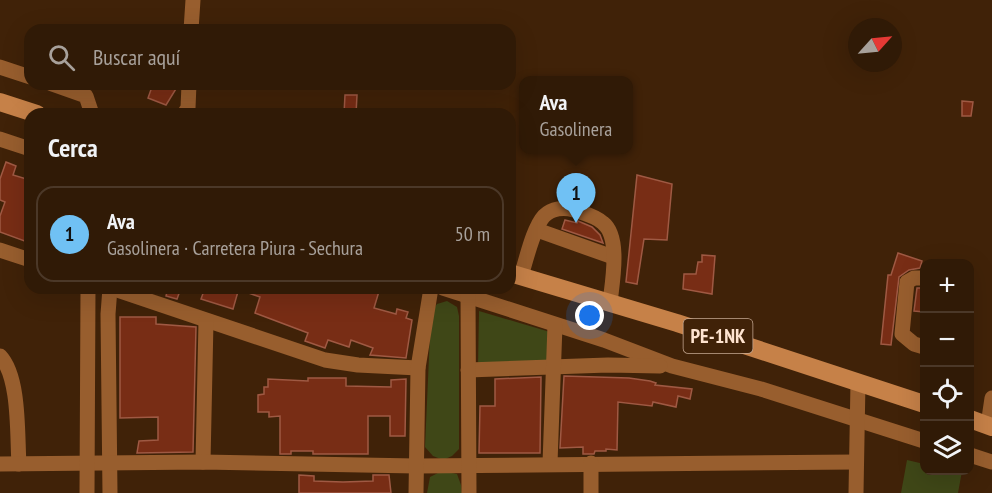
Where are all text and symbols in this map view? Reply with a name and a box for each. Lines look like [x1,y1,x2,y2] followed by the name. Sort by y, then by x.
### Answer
[848,18,902,72] north arrow
[24,24,516,90] search box
[45,41,78,74] icon: search
[93,43,180,71] text: Buscar aquí
[519,76,633,154] popup
[540,88,567,116] text: Ava
[540,116,612,142] text: Gasolinera
[48,131,98,164] text: Cerca
[556,174,596,223] pin: 1
[107,207,135,235] text: Ava
[65,221,74,247] text: 1
[455,221,490,247] text: 50 m
[107,235,363,261] text: Gasolinera · Carretera Piura - Sechura
[920,259,974,475] map controls
[920,259,974,313] button: +
[575,301,604,330] your location
[920,313,974,367] button: −
[684,319,752,353] road number: PE-1NK
[920,367,974,421] button: locate
[920,421,974,475] button: layers

